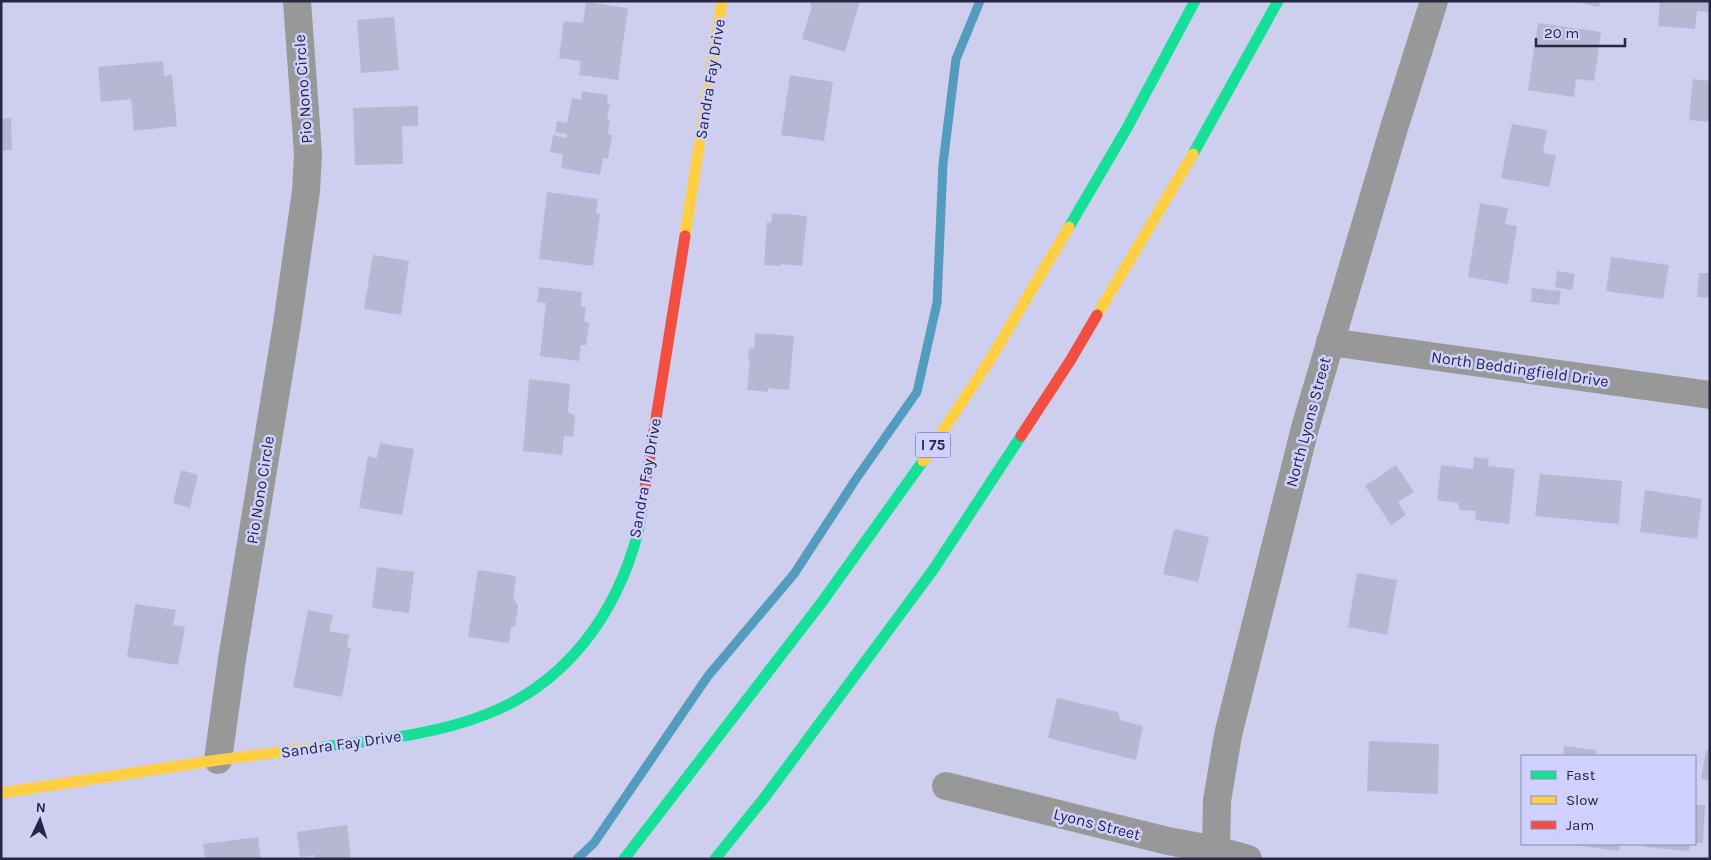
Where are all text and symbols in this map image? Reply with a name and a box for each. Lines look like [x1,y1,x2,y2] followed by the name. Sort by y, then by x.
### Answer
[1536,15,1625,47] scale bar
[691,18,729,140] street label: Sandra Fay Drive
[1544,24,1579,42] text: 20 m
[290,34,316,144] street label: Pio Nono Circle
[1430,347,1610,391] street label: North Beddingfield Drive
[1281,355,1335,489] street label: North Lyons Street
[625,417,665,539] street label: Sandra Fay Drive
[916,432,950,458] road number: I 75
[242,434,278,546] street label: Pio Nono Circle
[280,726,402,762] street label: Sandra Fay Drive
[1521,755,1696,845] legend
[1566,766,1596,784] text: Fast
[1566,791,1598,809] text: Slow
[15,795,65,845] north arrow
[35,799,46,816] text: N
[1052,804,1142,844] street label: Lyons Street
[1566,816,1594,834] text: Jam

